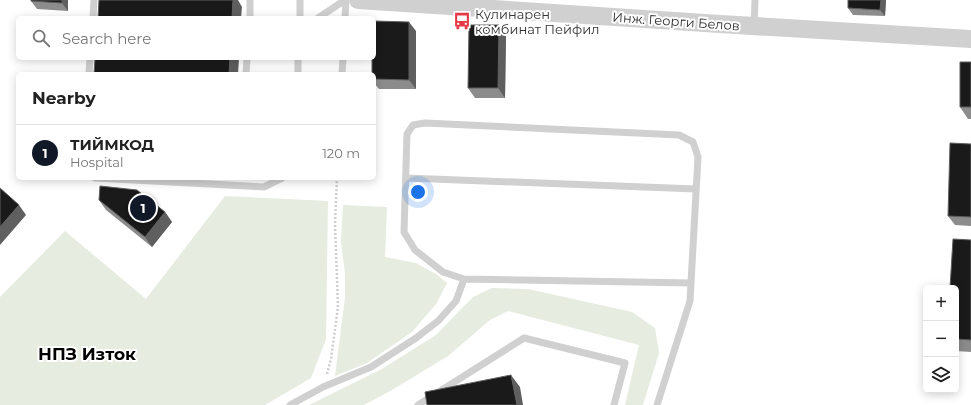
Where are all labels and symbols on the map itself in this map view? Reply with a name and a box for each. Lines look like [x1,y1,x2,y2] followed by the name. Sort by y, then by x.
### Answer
[475,6,599,37] place label: Кулинарен комбинат Пейфил
[612,9,740,33] street label: Инж. Георги Белов
[452,11,472,31] bus stop icon: Кулинарен комбинат Пейфил
[408,182,428,202] your location
[130,193,156,223] pin: 1
[38,344,136,364] district label: НПЗ Изток

